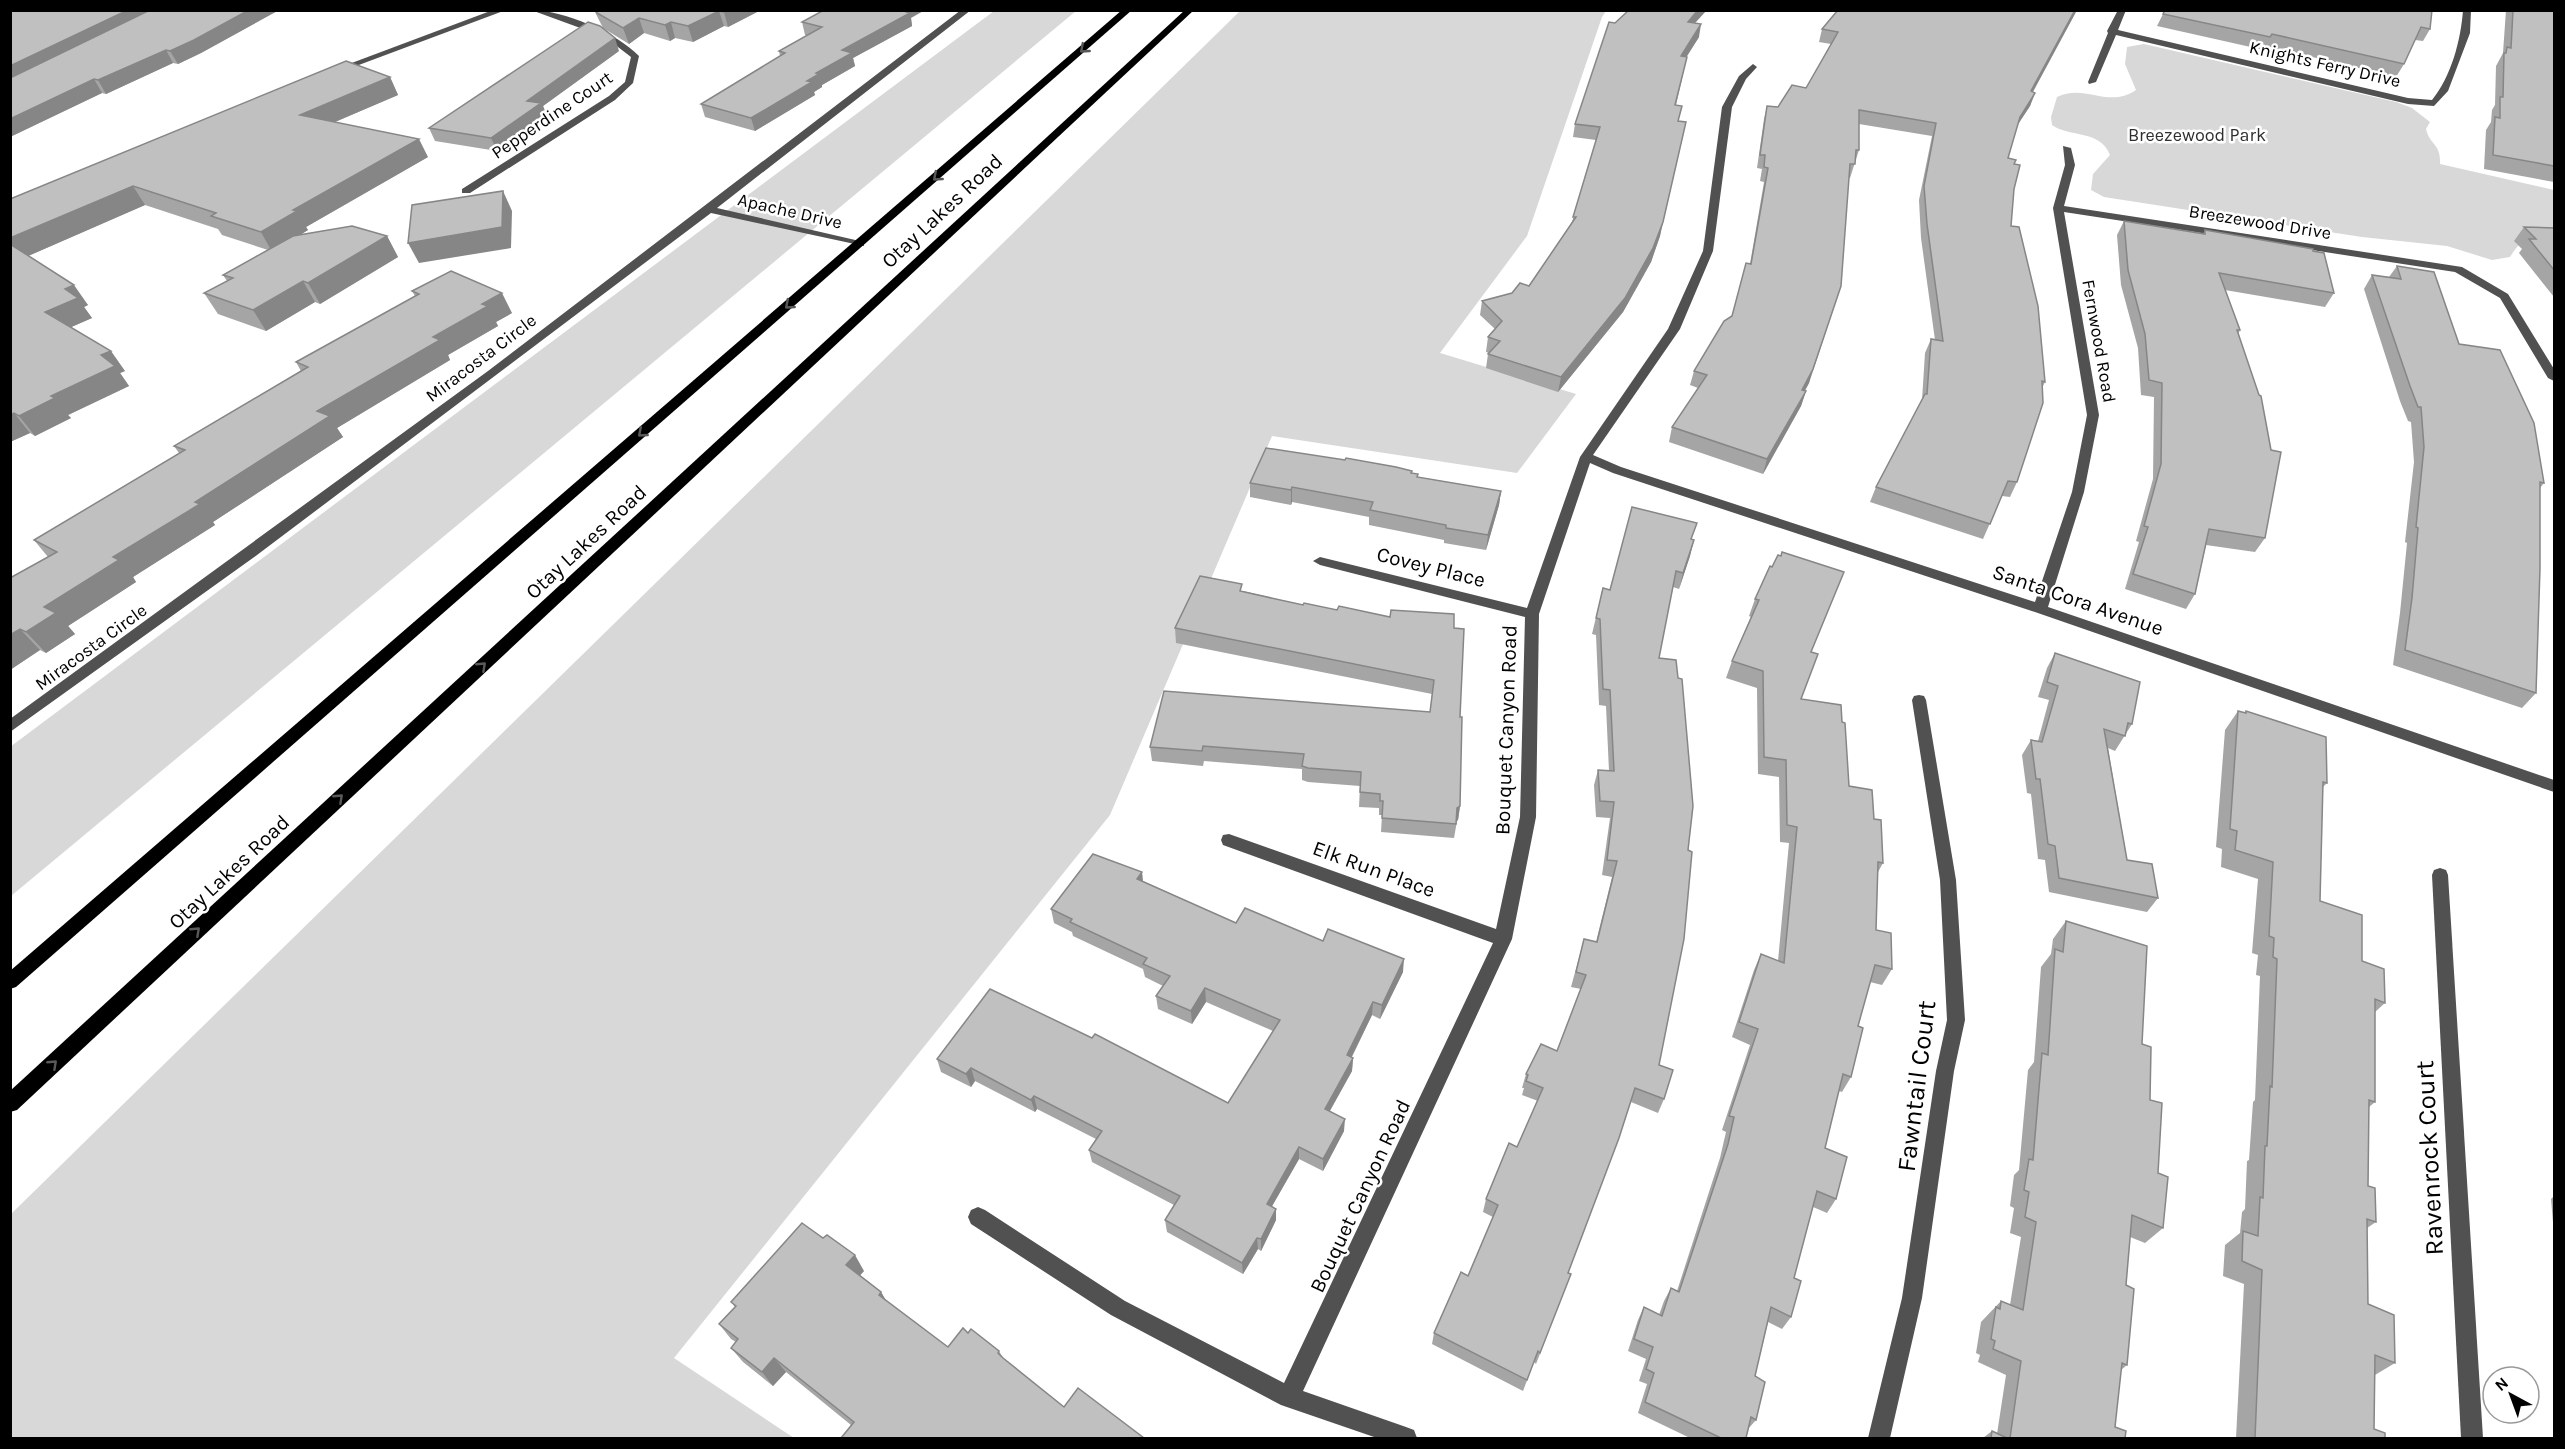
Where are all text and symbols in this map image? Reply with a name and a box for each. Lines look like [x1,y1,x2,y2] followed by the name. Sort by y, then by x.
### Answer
[2247,36,2403,92] street label: Knights Ferry Drive
[1080,42,1091,53] one-way arrow
[487,66,617,164] street label: Pepperdine Court
[2128,124,2266,146] park label: Breezewood Park
[877,149,1007,273] street label: Otay Lakes Road
[933,170,944,181] one-way arrow
[736,188,844,234] street label: Apache Drive
[2187,200,2333,244] street label: Breezewood Drive
[2077,278,2121,404] street label: Fernwood Road
[786,298,796,309] one-way arrow
[421,309,541,407] street label: Miracosta Circle
[638,426,649,437] one-way arrow
[521,480,651,604] street label: Otay Lakes Road
[1374,542,1488,592] street label: Covey Place
[1989,560,2167,640] street label: Santa Cora Avenue
[31,599,151,695] street label: Miracosta Circle
[1490,625,1522,835] street label: Bouquet Canyon Road
[475,662,486,673] one-way arrow
[332,795,343,806] one-way arrow
[164,810,294,934] street label: Otay Lakes Road
[1310,836,1438,902] street label: Elk Run Place
[189,927,200,938] one-way arrow
[1891,998,1942,1173] street label: Fawntail Court
[2409,1059,2450,1256] street label: Ravenrock Court
[47,1060,57,1071] one-way arrow
[1305,1096,1415,1296] street label: Bouquet Canyon Road
[2481,1365,2541,1425] north arrow
[2491,1373,2512,1395] text: N

